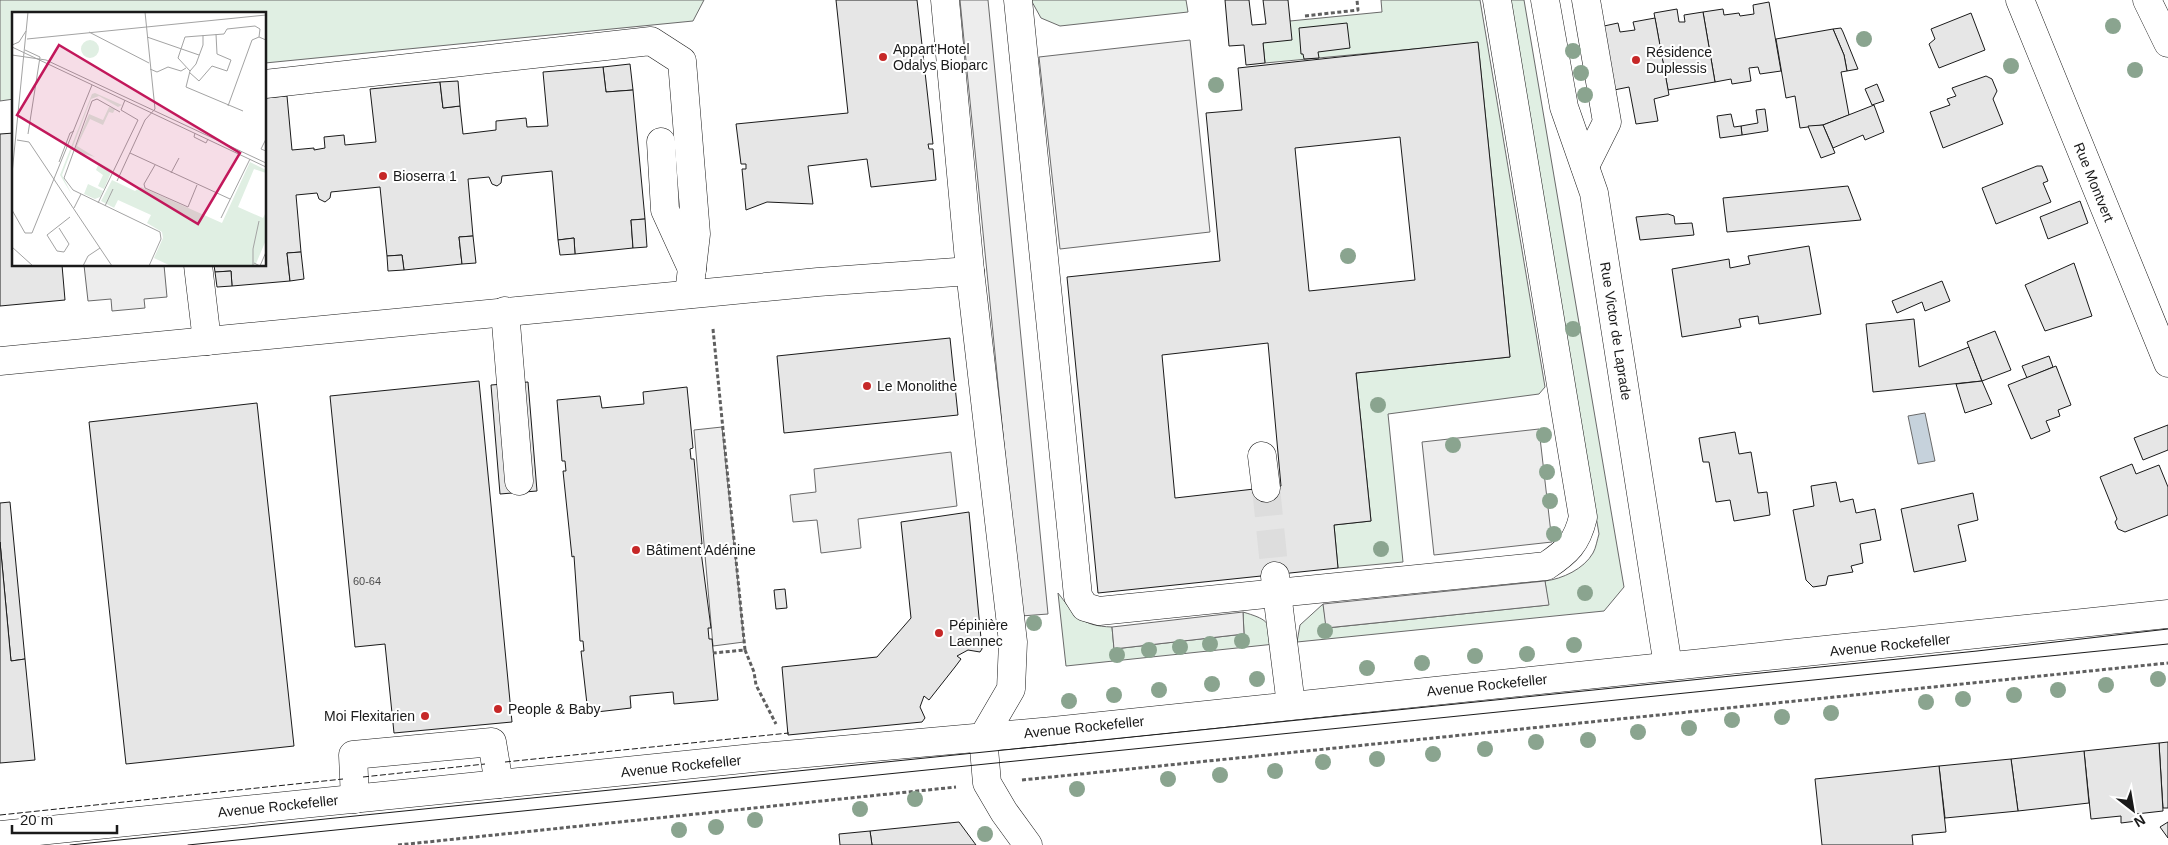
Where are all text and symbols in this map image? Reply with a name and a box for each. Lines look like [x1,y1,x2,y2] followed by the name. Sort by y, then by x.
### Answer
[12,12,266,266] inset map
[893,41,988,73] place label: Appart'Hotel Odalys Bioparc
[1646,44,1712,76] place label: Résidence Duplessis
[877,51,889,63] marker: Appart'Hotel Odalys Bioparc
[1630,54,1642,66] marker: Résidence Duplessis
[2071,140,2117,224] street label: Rue Montvert
[393,168,457,184] place label: Bioserra 1
[377,170,389,182] marker: Bioserra 1
[1597,261,1635,402] street label: Rue Victor de Laprade
[877,378,957,394] place label: Le Monolithe
[861,380,873,392] marker: Le Monolithe
[646,542,756,558] place label: Bâtiment Adénine
[630,544,642,556] marker: Bâtiment Adénine
[353,575,381,587] house number: 60-64
[949,617,1008,649] place label: Pépinière Laennec
[933,627,945,639] marker: Pépinière Laennec
[1829,631,1951,659] street label: Avenue Rockefeller
[1426,671,1548,699] street label: Avenue Rockefeller
[508,701,601,717] place label: People & Baby
[492,703,504,715] marker: People & Baby
[324,708,415,724] place label: Moi Flexitarien
[419,710,431,722] marker: Moi Flexitarien
[1023,713,1145,741] street label: Avenue Rockefeller
[620,752,742,780] street label: Avenue Rockefeller
[2108,785,2158,835] north arrow
[217,792,339,820] street label: Avenue Rockefeller
[12,802,118,834] scale bar
[20,811,53,828] text: 20 m
[2131,812,2148,831] text: N

